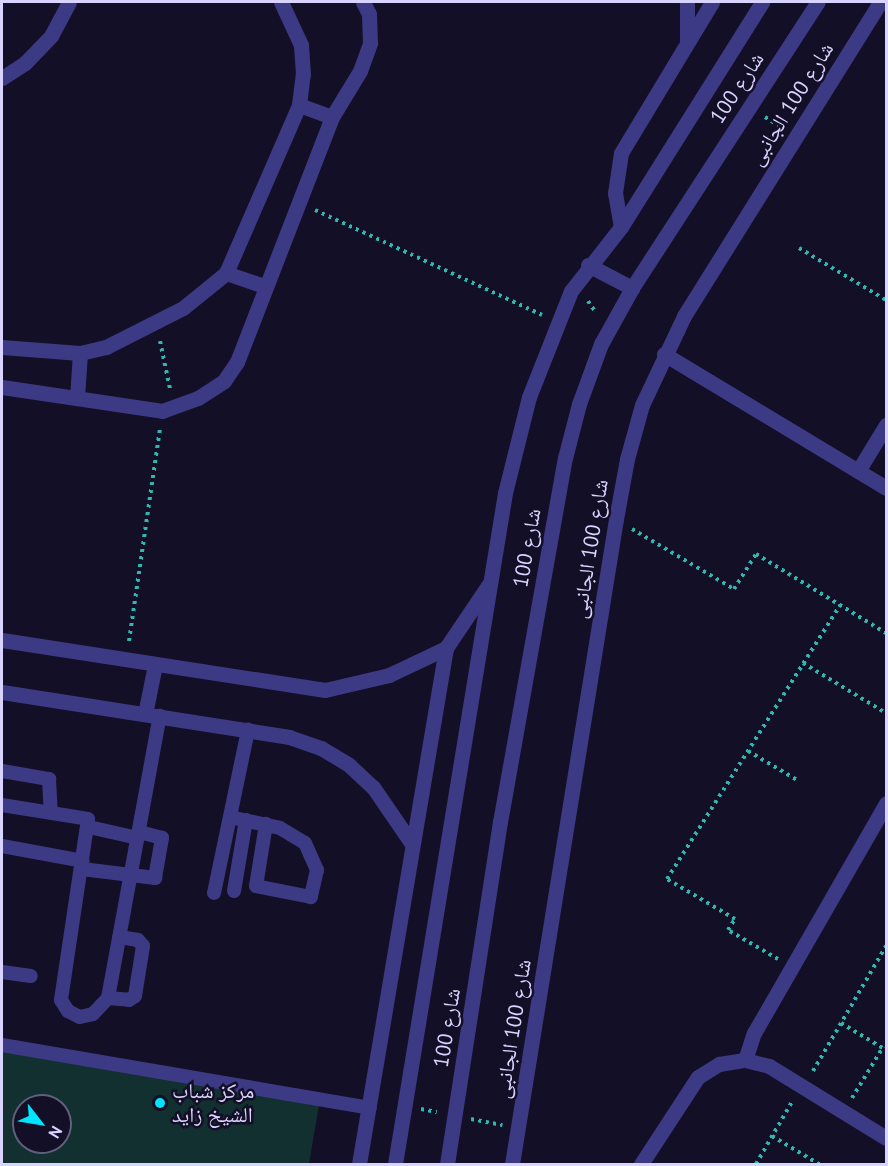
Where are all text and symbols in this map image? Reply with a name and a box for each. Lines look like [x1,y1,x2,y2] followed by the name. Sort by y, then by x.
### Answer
[743,38,839,170] street label: شارع 100 الجانبى
[705,48,769,128] street label: شارع 100
[567,478,613,620] street label: شارع 100 الجانبى
[508,506,546,590] street label: شارع 100
[490,958,536,1100] street label: شارع 100 الجانبى
[428,987,466,1069] street label: شارع 100
[172,1078,254,1128] place label: مركز شباب الشيخ زايد
[12,1094,72,1154] north arrow
[153,1096,167,1110] marker: مركز شباب الشيخ زايد
[44,1123,67,1142] text: N

